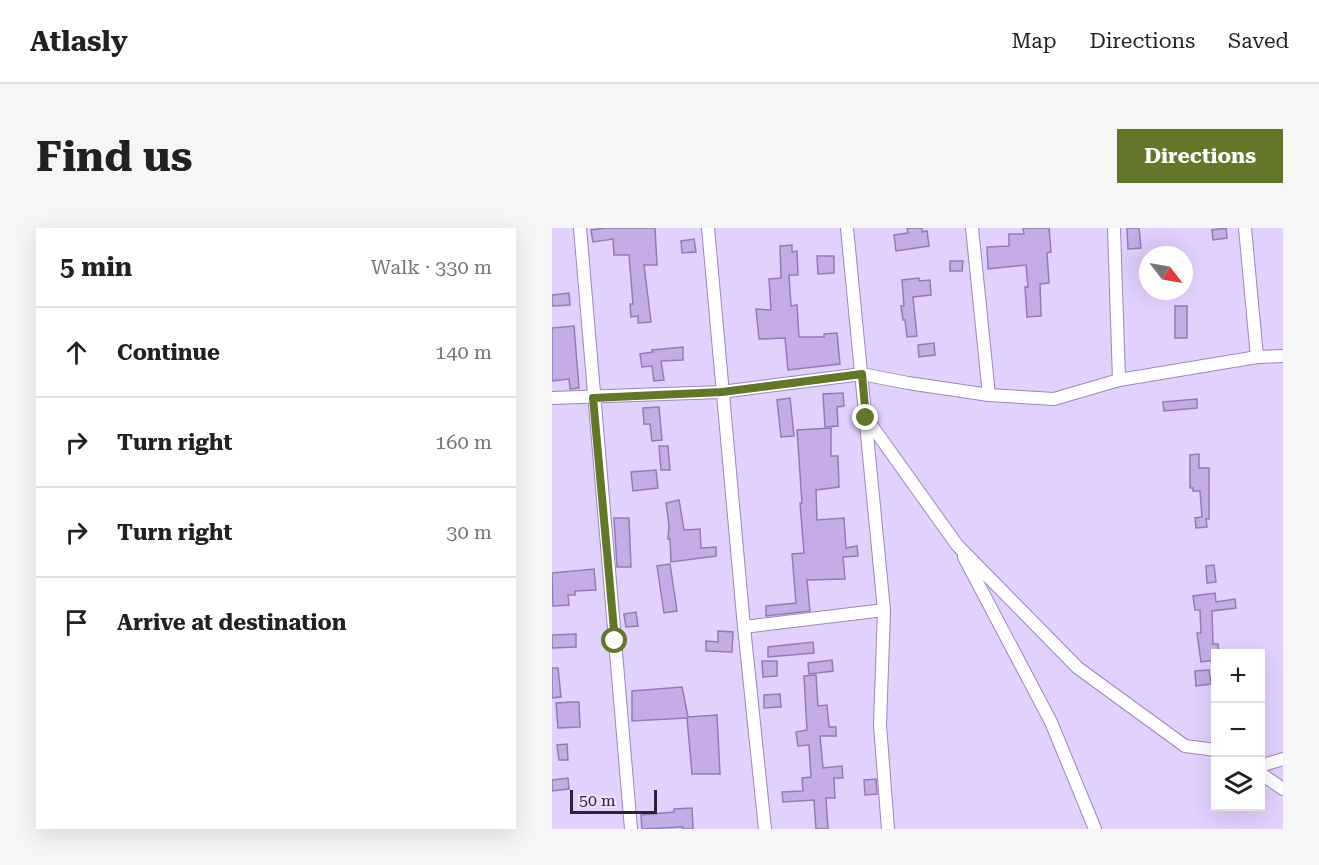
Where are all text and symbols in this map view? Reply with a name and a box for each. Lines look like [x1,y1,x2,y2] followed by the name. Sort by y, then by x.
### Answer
[30,25,128,58] text: Atlasly
[1012,29,1056,53] text: Map
[1089,29,1195,53] text: Directions
[1228,29,1289,53] text: Saved
[1117,129,1283,183] button: Directions
[36,132,193,181] text: Find us
[1139,246,1193,300] north arrow
[60,252,132,282] text: 5 min
[371,255,492,279] text: Walk · 330 m
[60,336,93,369] icon: ahead
[117,340,220,365] text: Continue
[435,340,492,364] text: 140 m
[852,404,878,430] route end
[60,426,93,459] icon: right
[117,430,232,455] text: Turn right
[435,430,492,454] text: 160 m
[60,516,93,549] icon: right
[117,520,232,545] text: Turn right
[446,520,492,544] text: 30 m
[60,606,93,639] icon: arrive
[117,610,346,635] text: Arrive at destination
[601,627,627,653] route start
[1211,649,1265,811] map controls
[1211,649,1265,703] button: +
[1211,703,1265,757] button: −
[1211,757,1265,811] button: layers
[570,787,657,814] scale bar
[579,791,616,810] text: 50 m

